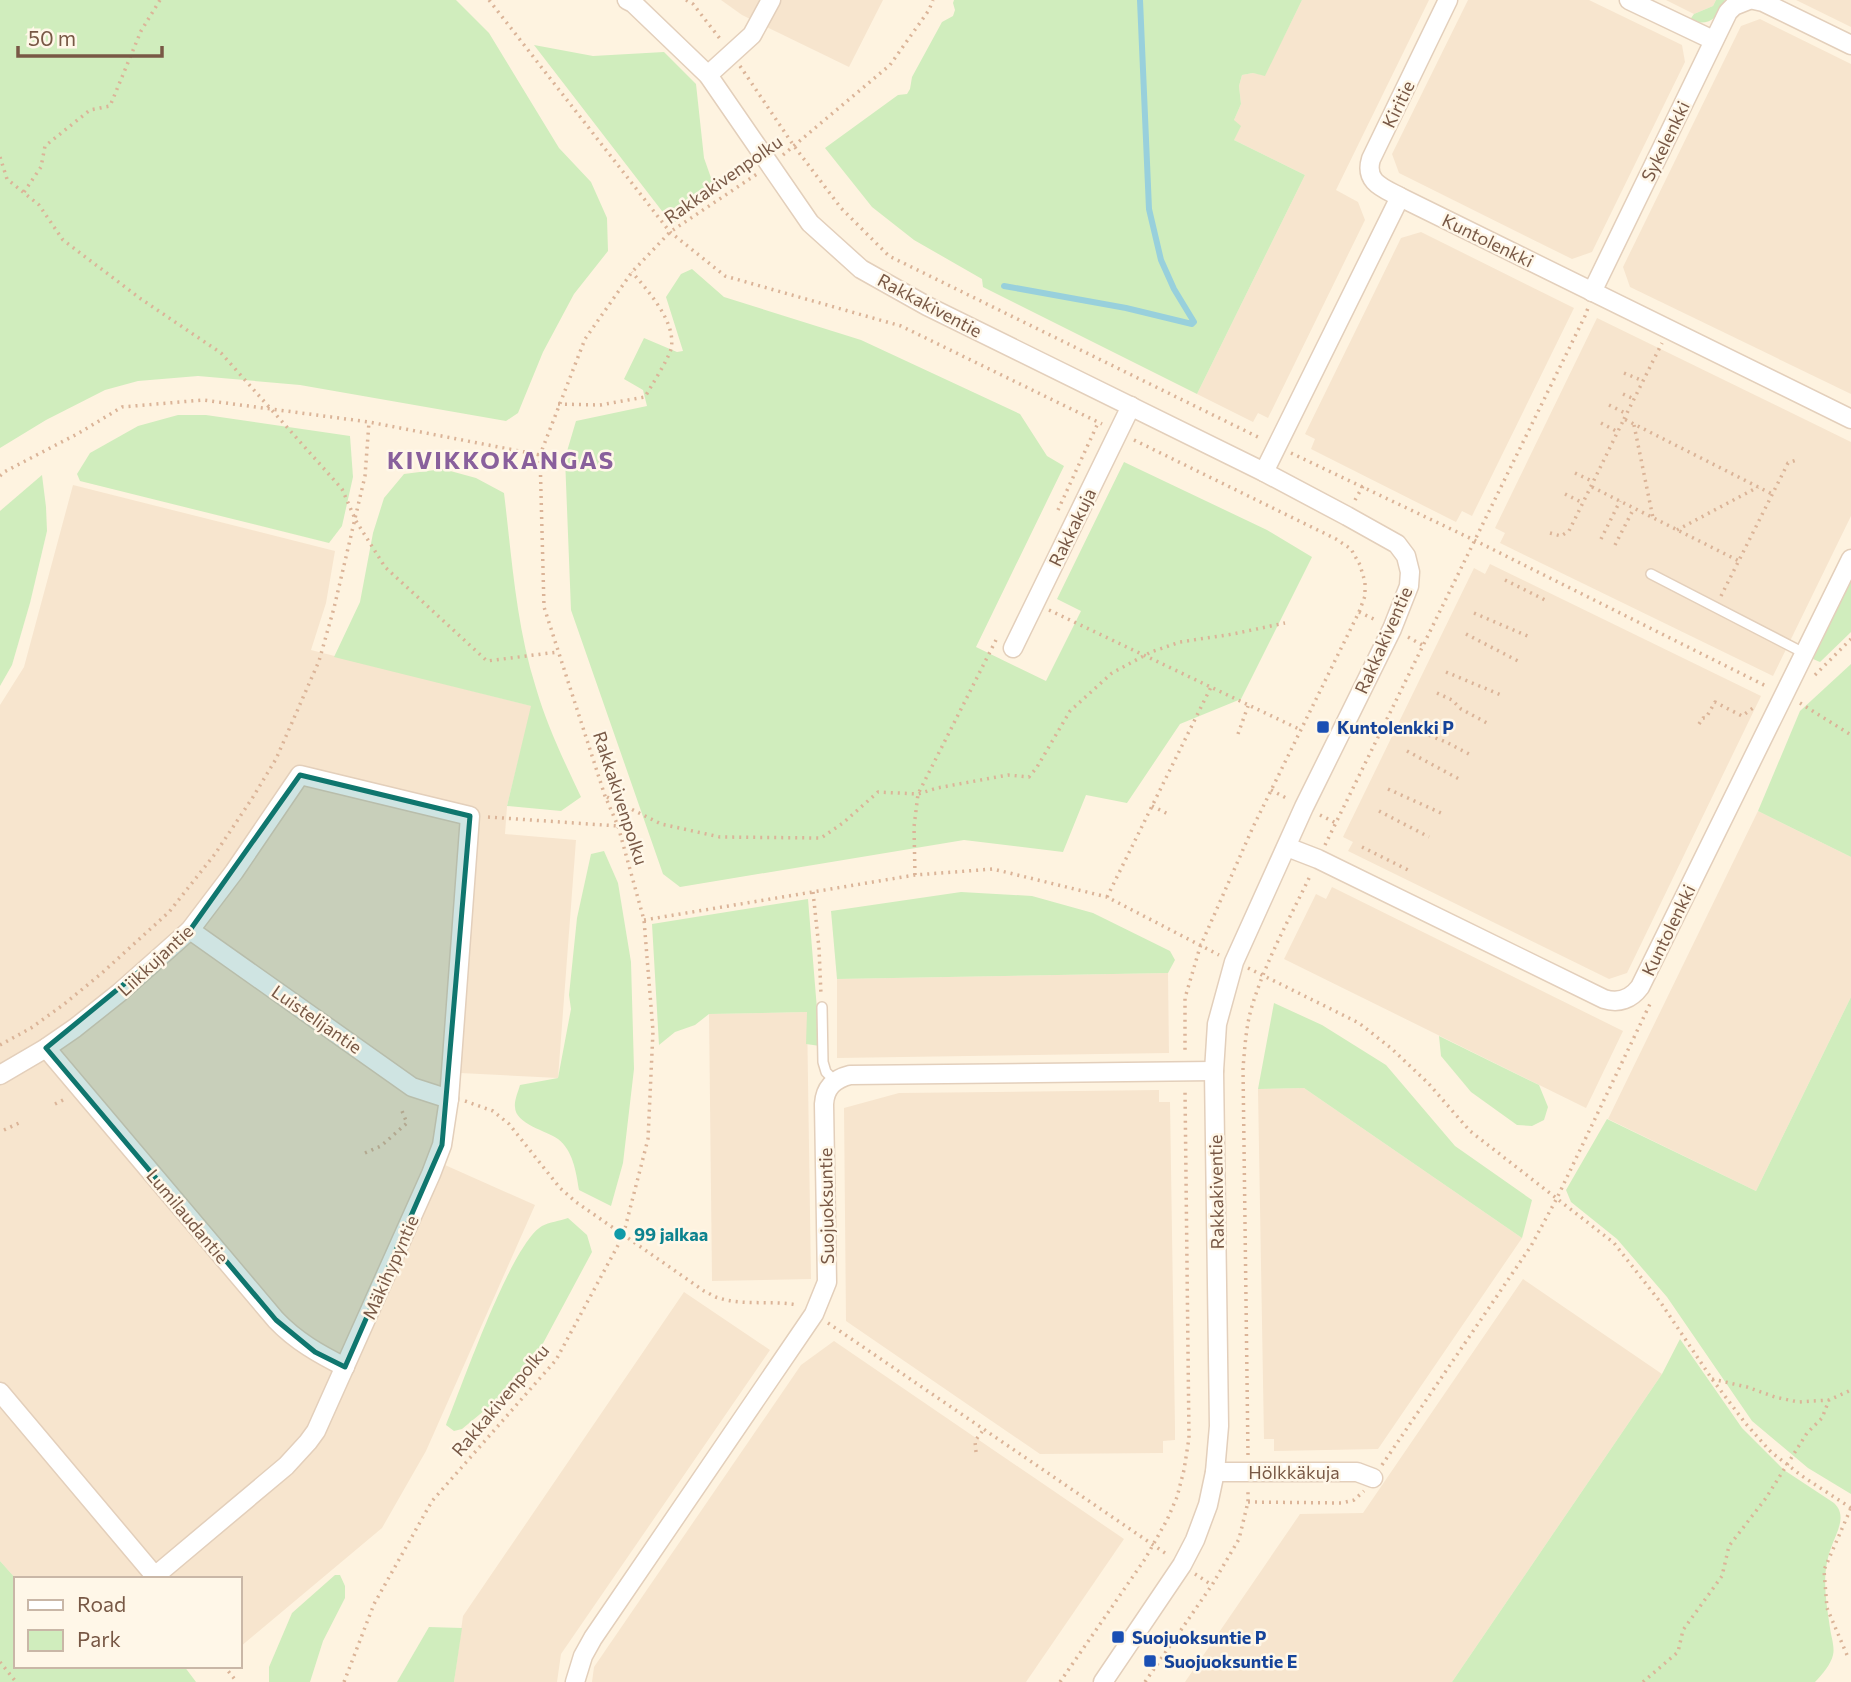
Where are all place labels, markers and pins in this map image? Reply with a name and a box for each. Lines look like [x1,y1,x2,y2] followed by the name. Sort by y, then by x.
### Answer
[1337,716,1454,738] place label: Kuntolenkki P
[1315,719,1331,735] marker: Kuntolenkki P
[634,1223,708,1245] place label: 99 jalkaa
[612,1226,628,1242] marker: 99 jalkaa
[1132,1626,1267,1648] place label: Suojuoksuntie P
[1110,1629,1126,1645] marker: Suojuoksuntie P
[1164,1650,1298,1672] place label: Suojuoksuntie E
[1142,1653,1158,1669] marker: Suojuoksuntie E

